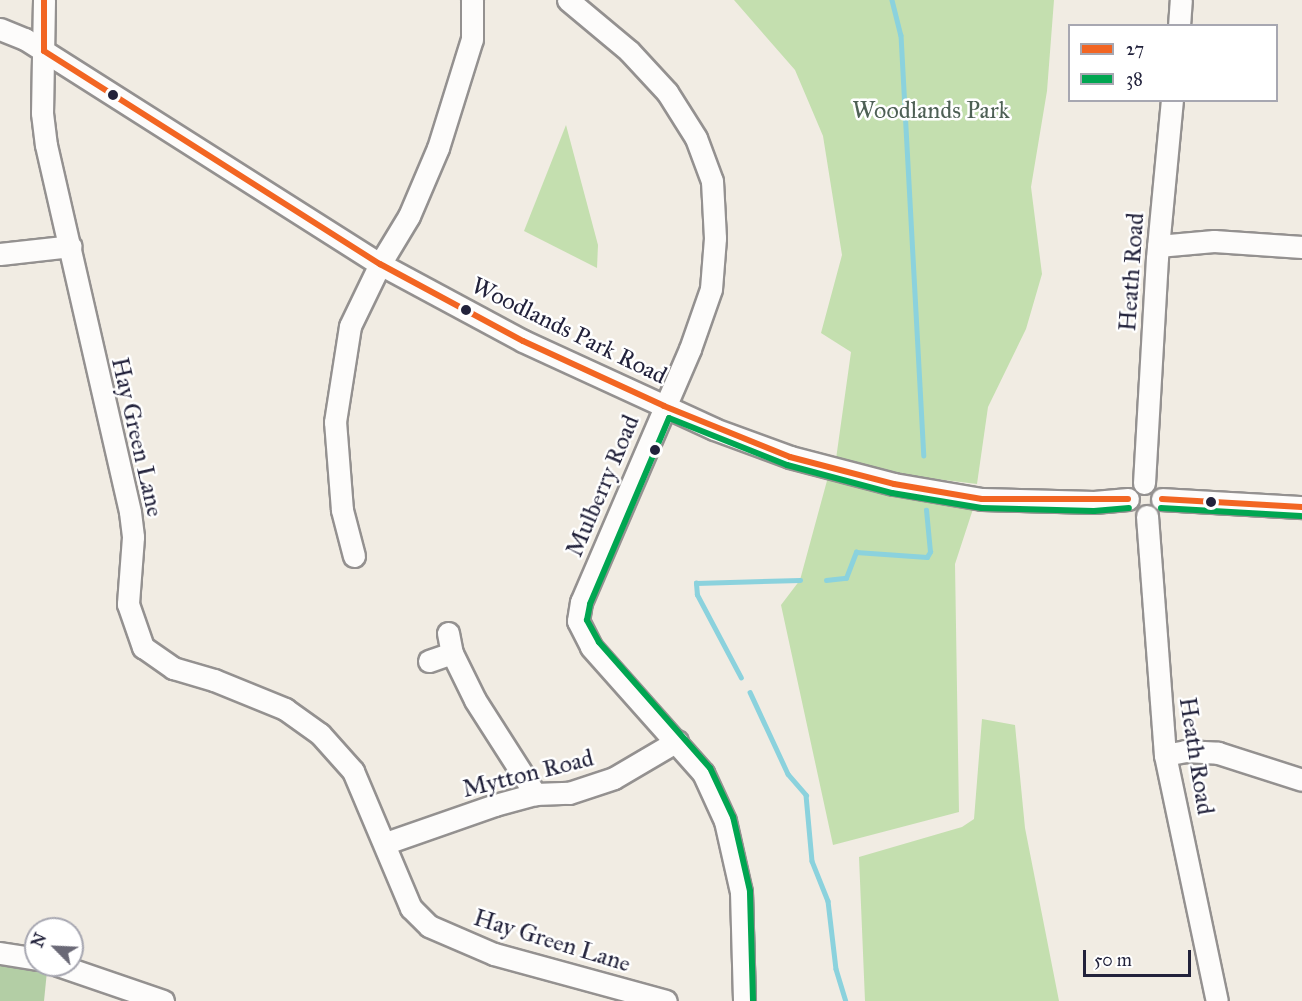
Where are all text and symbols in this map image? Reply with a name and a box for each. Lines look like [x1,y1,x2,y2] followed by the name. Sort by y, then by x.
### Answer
[1068,24,1278,102] legend
[1126,38,1144,60] text: 27
[1126,68,1143,90] text: 38
[107,89,119,101] unlabelled marker
[852,97,1010,125] park label: Woodlands Park
[1113,212,1151,332] street label: Heath Road
[467,271,671,391] street label: Woodlands Park Road
[460,304,472,316] unlabelled marker
[105,355,169,519] street label: Hay Green Lane
[560,411,646,561] street label: Mulberry Road
[649,444,661,456] unlabelled marker
[1205,496,1217,508] unlabelled marker
[1172,695,1220,817] street label: Heath Road
[460,744,596,804] street label: Mytton Road
[470,903,634,979] street label: Hay Green Lane
[24,917,84,977] north arrow
[27,930,50,950] text: N
[1086,938,1194,976] scale bar
[1094,949,1132,971] text: 50 m

